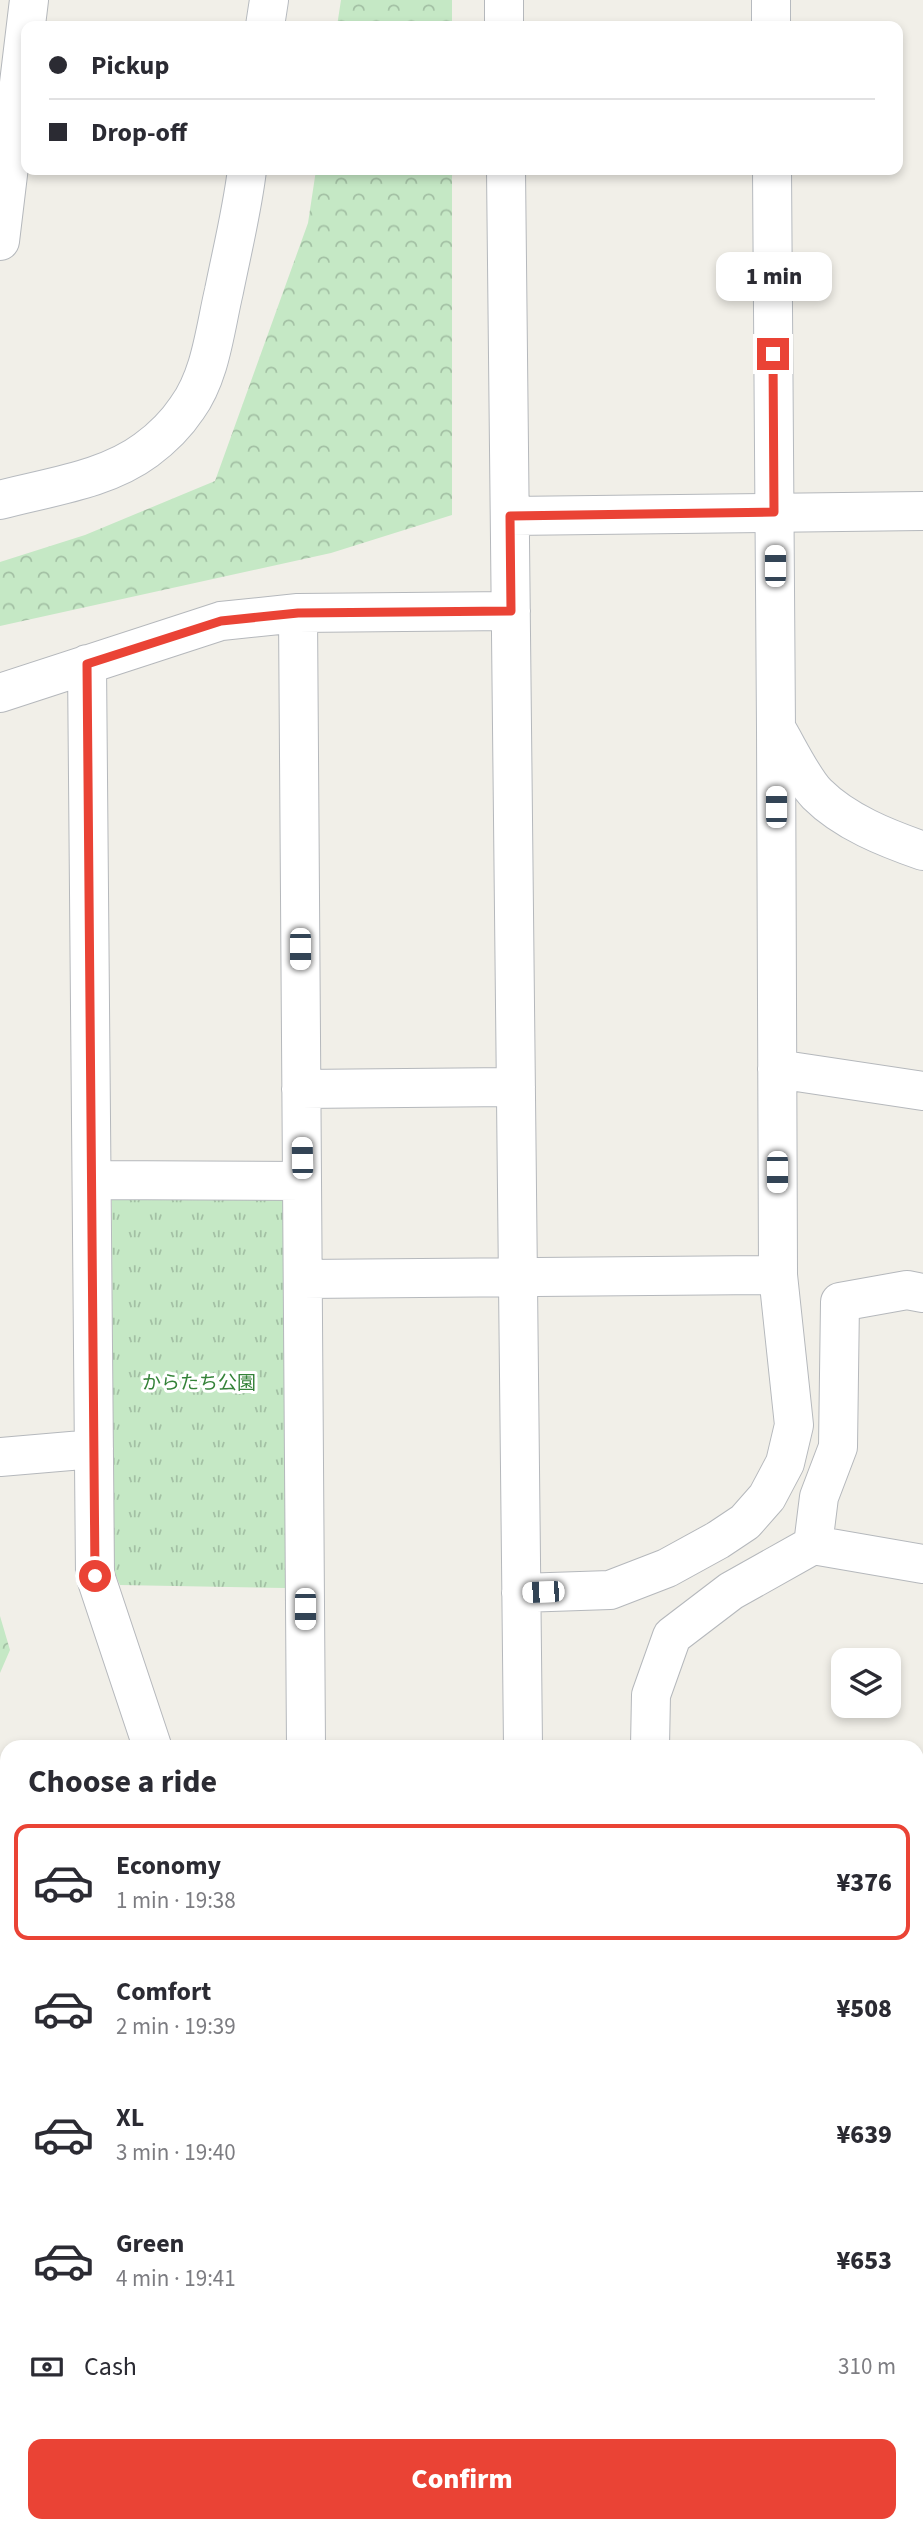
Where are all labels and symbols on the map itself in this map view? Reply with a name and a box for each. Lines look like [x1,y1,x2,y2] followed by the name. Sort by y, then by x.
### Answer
[715,252,831,302] callout: 1 min
[757,338,789,370] route end
[765,545,786,587] car
[766,786,787,828] car
[290,928,311,970] car
[292,1137,313,1179] car
[767,1151,788,1193] car
[142,1370,256,1397] park label: からたち公園
[79,1560,111,1592] route start
[522,1581,565,1603] car
[295,1588,316,1630] car

